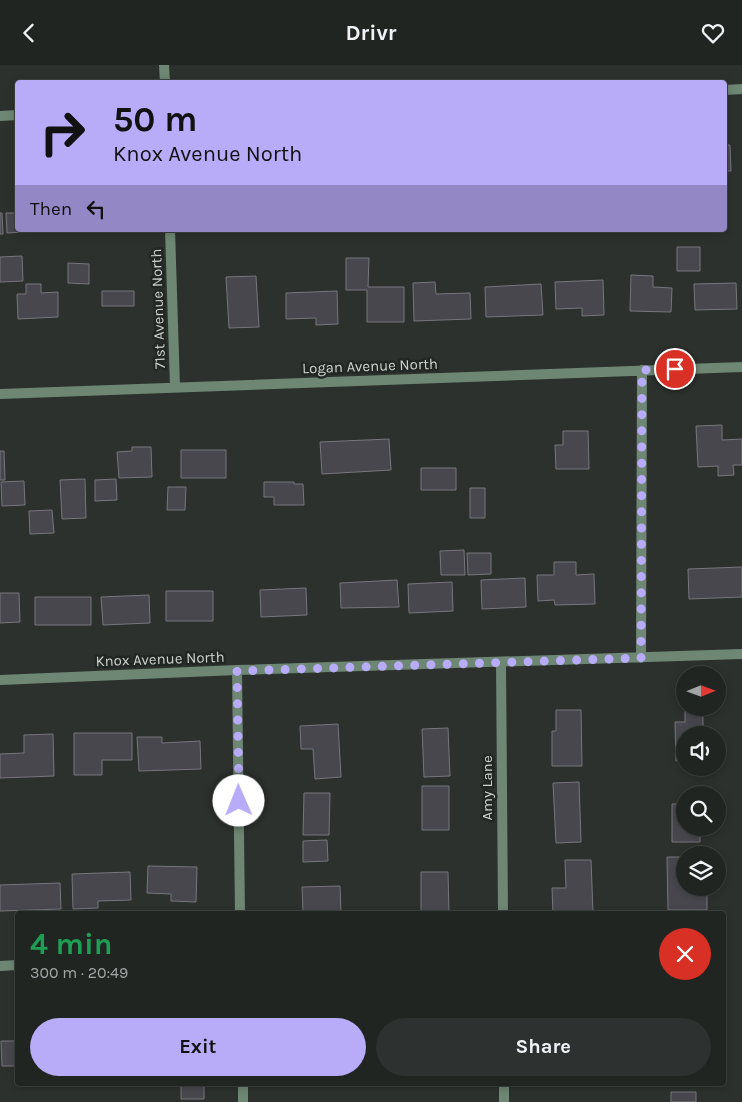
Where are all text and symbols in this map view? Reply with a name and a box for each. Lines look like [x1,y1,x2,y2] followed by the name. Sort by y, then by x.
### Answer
[15,19,43,47] icon: back
[699,19,727,47] icon: heart
[345,20,397,46] text: Drivr
[113,99,198,140] text: 50 m
[30,100,95,165] icon: right
[113,141,302,167] text: Knox Avenue North
[82,195,110,223] icon: left
[30,198,72,220] text: Then
[147,248,169,370] street label: 71st Avenue North
[654,348,696,390] pin
[302,355,438,377] street label: Logan Avenue North
[661,355,689,383] icon: arrive
[95,648,225,670] street label: Knox Avenue North
[676,666,726,716] north arrow
[676,666,726,896] map controls
[676,726,726,776] button: sound
[478,755,496,821] street label: Amy Lane
[212,774,264,826] position arrow
[676,786,726,836] button: search
[676,846,726,896] button: layers
[30,926,112,962] text: 4 min
[659,928,711,980] button: close
[30,963,128,982] text: 300 m · 20:49
[30,1018,366,1076] button: Exit
[376,1018,711,1076] button: Share

